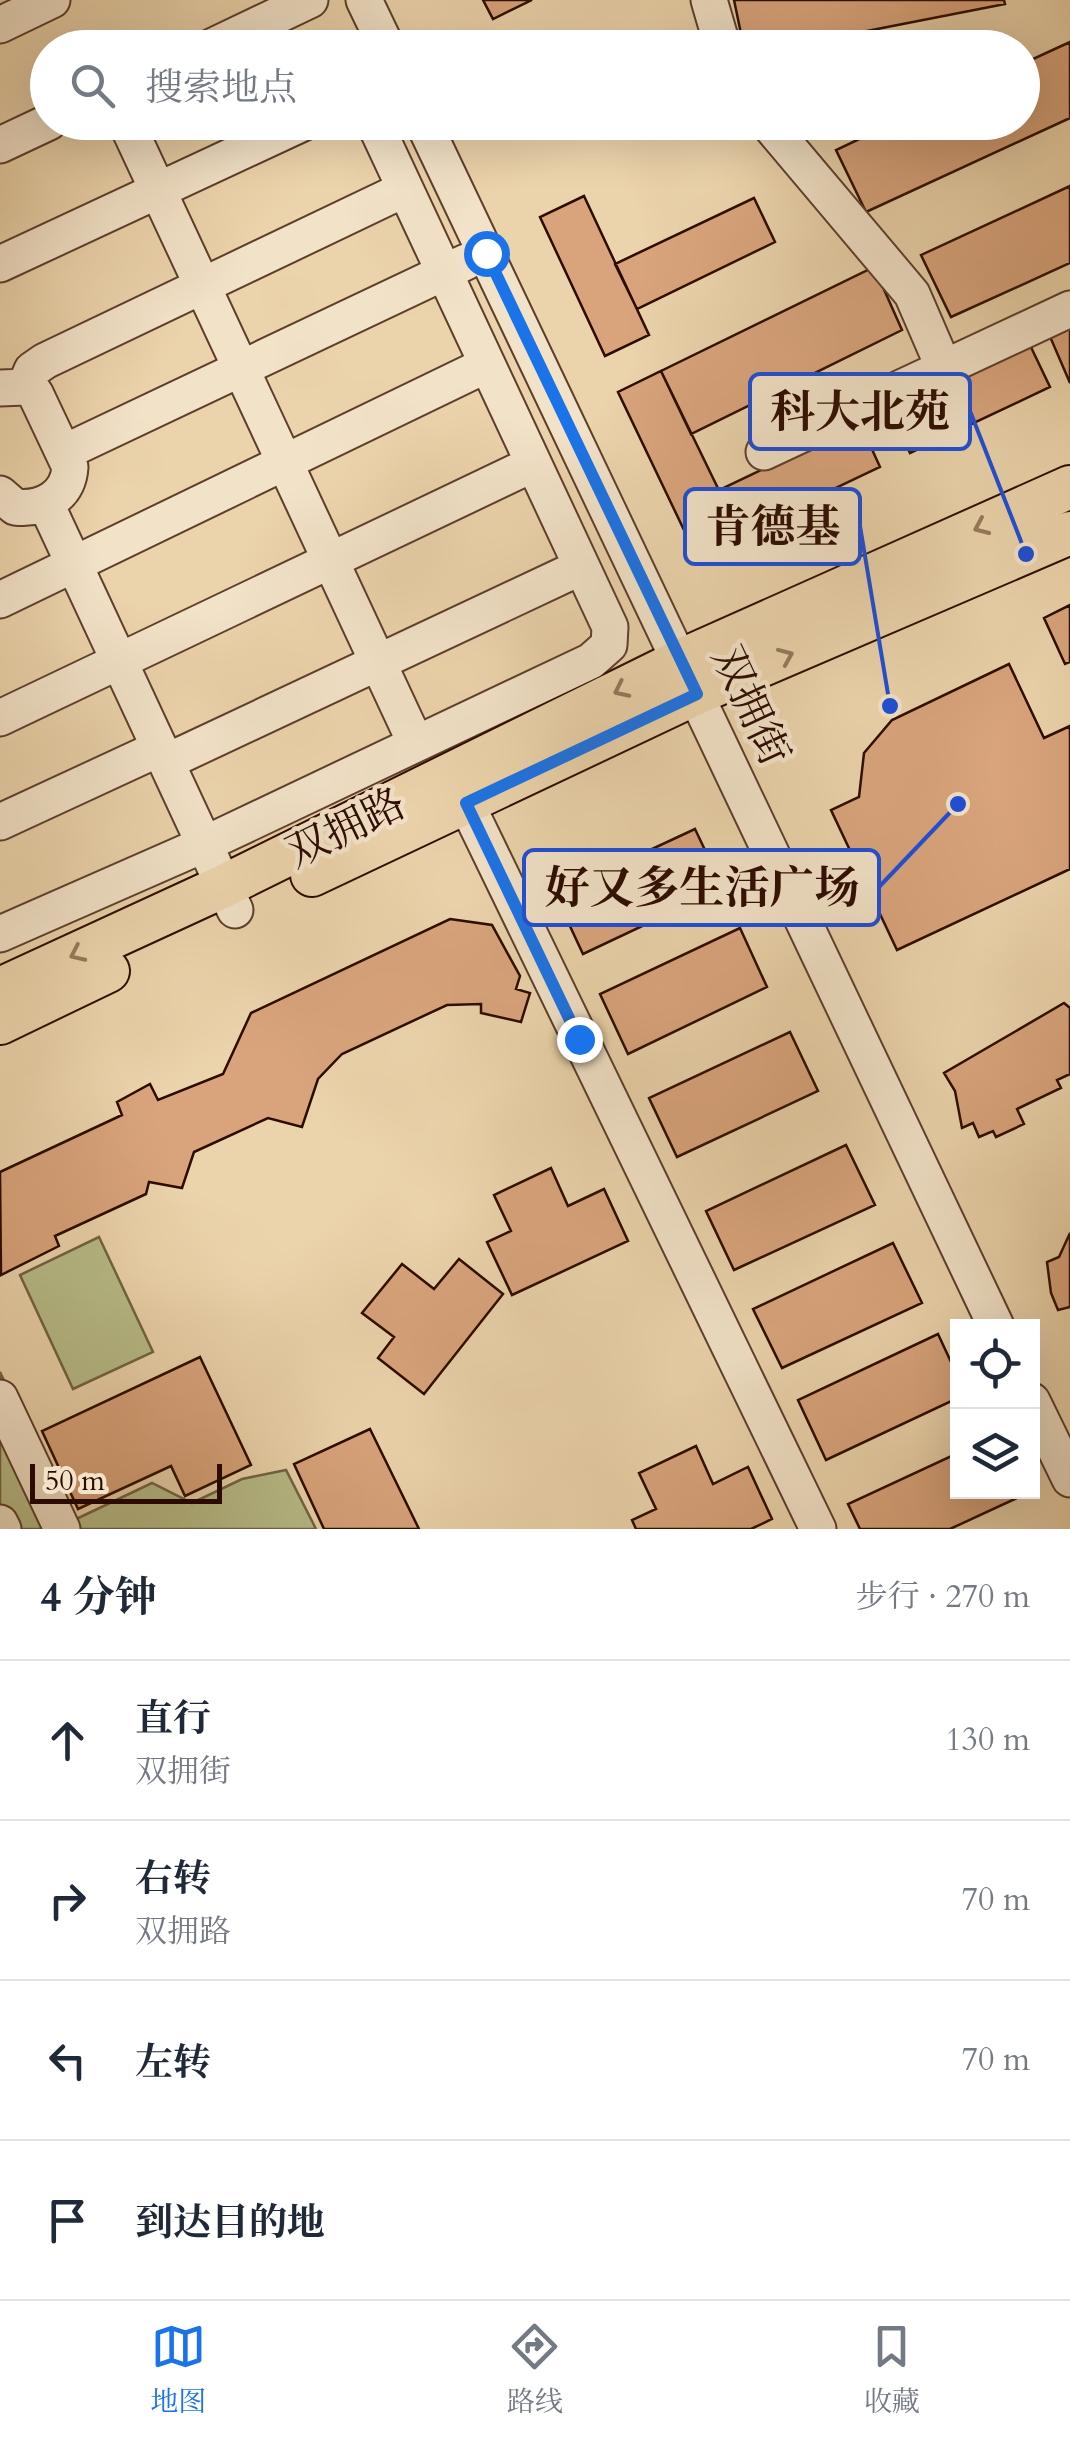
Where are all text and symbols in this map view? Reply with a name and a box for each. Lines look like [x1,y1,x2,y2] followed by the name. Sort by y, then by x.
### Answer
[30,30,1040,140] search box
[65,58,120,113] icon: search
[145,62,297,114] text: 搜索地点
[464,231,510,277] route start
[750,374,970,449] callout: 科大北苑
[770,382,950,443] text: 科大北苑
[685,489,860,564] callout: 肯德基
[705,497,841,558] text: 肯德基
[973,515,991,535] one-way arrow
[698,636,803,775] street label: 双拥街
[776,648,794,668] one-way arrow
[614,678,632,697] one-way arrow
[277,775,415,882] street label: 双拥路
[524,850,879,925] callout: 好又多生活广场
[544,858,860,919] text: 好又多生活广场
[69,942,87,962] one-way arrow
[557,1017,603,1063] route end
[950,1319,1040,1499] map controls
[950,1319,1040,1409] button: locate
[950,1409,1040,1499] button: layers
[30,1459,222,1504] scale bar
[45,1462,105,1500] text: 50 m
[40,1569,157,1626] text: 4 分钟
[856,1575,1030,1619] text: 步行 · 270 m
[135,1693,211,1745] text: 直行
[40,1713,95,1768] icon: ahead
[945,1718,1030,1762] text: 130 m
[135,1750,231,1794] text: 双拥街
[135,1853,211,1905] text: 右转
[40,1873,95,1928] icon: right
[962,1878,1030,1922] text: 70 m
[135,1910,231,1954] text: 双拥路
[40,2033,95,2088] icon: left
[135,2037,211,2089] text: 左转
[962,2038,1030,2082] text: 70 m
[40,2193,95,2248] icon: arrive
[135,2197,325,2249] text: 到达目的地
[150,2319,206,2421] tab: 地图
[507,2319,563,2421] tab: 路线
[864,2319,920,2421] tab: 收藏

